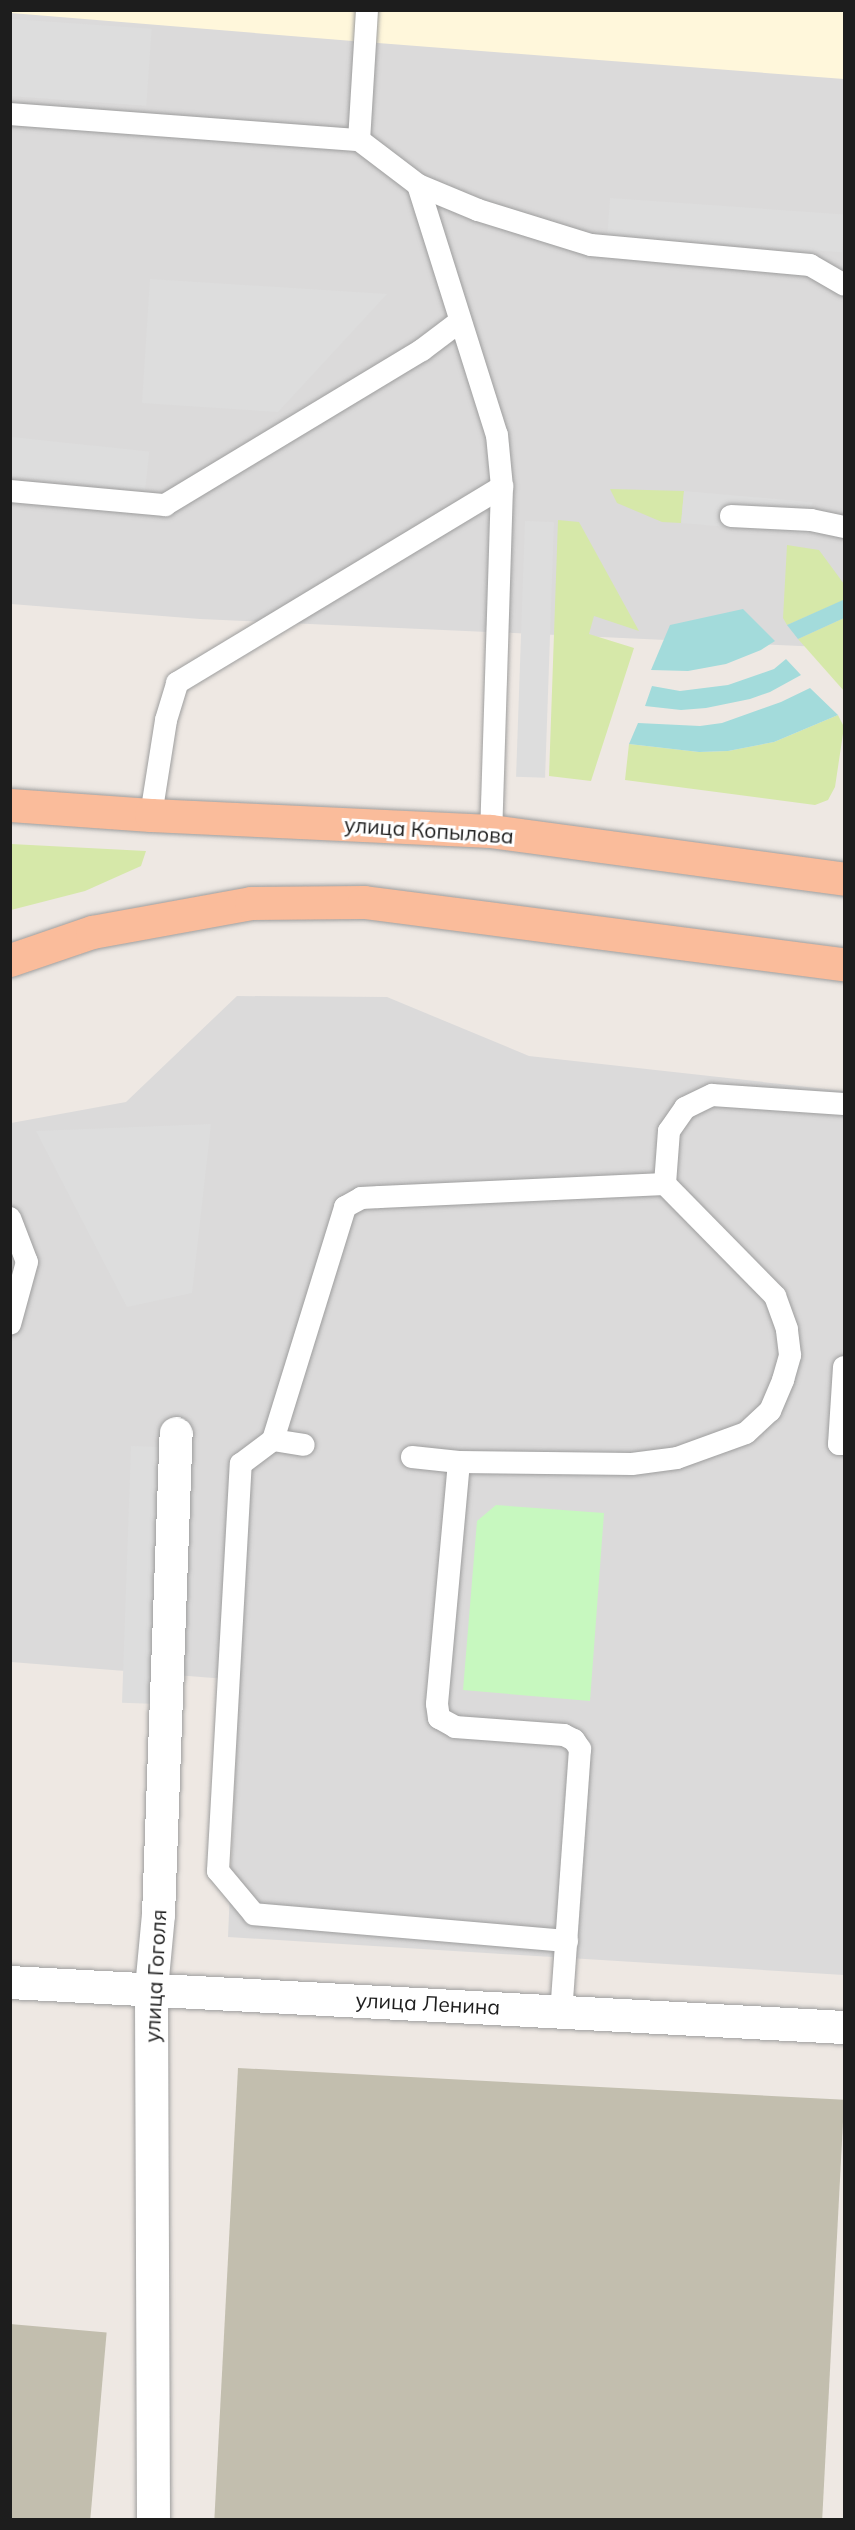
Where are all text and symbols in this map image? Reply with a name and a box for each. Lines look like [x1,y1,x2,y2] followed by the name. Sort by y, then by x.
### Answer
[343,812,515,848] street label: улица Копылова
[139,1909,171,2043] street label: улица Гоголя
[355,1987,501,2019] street label: улица Ленина

